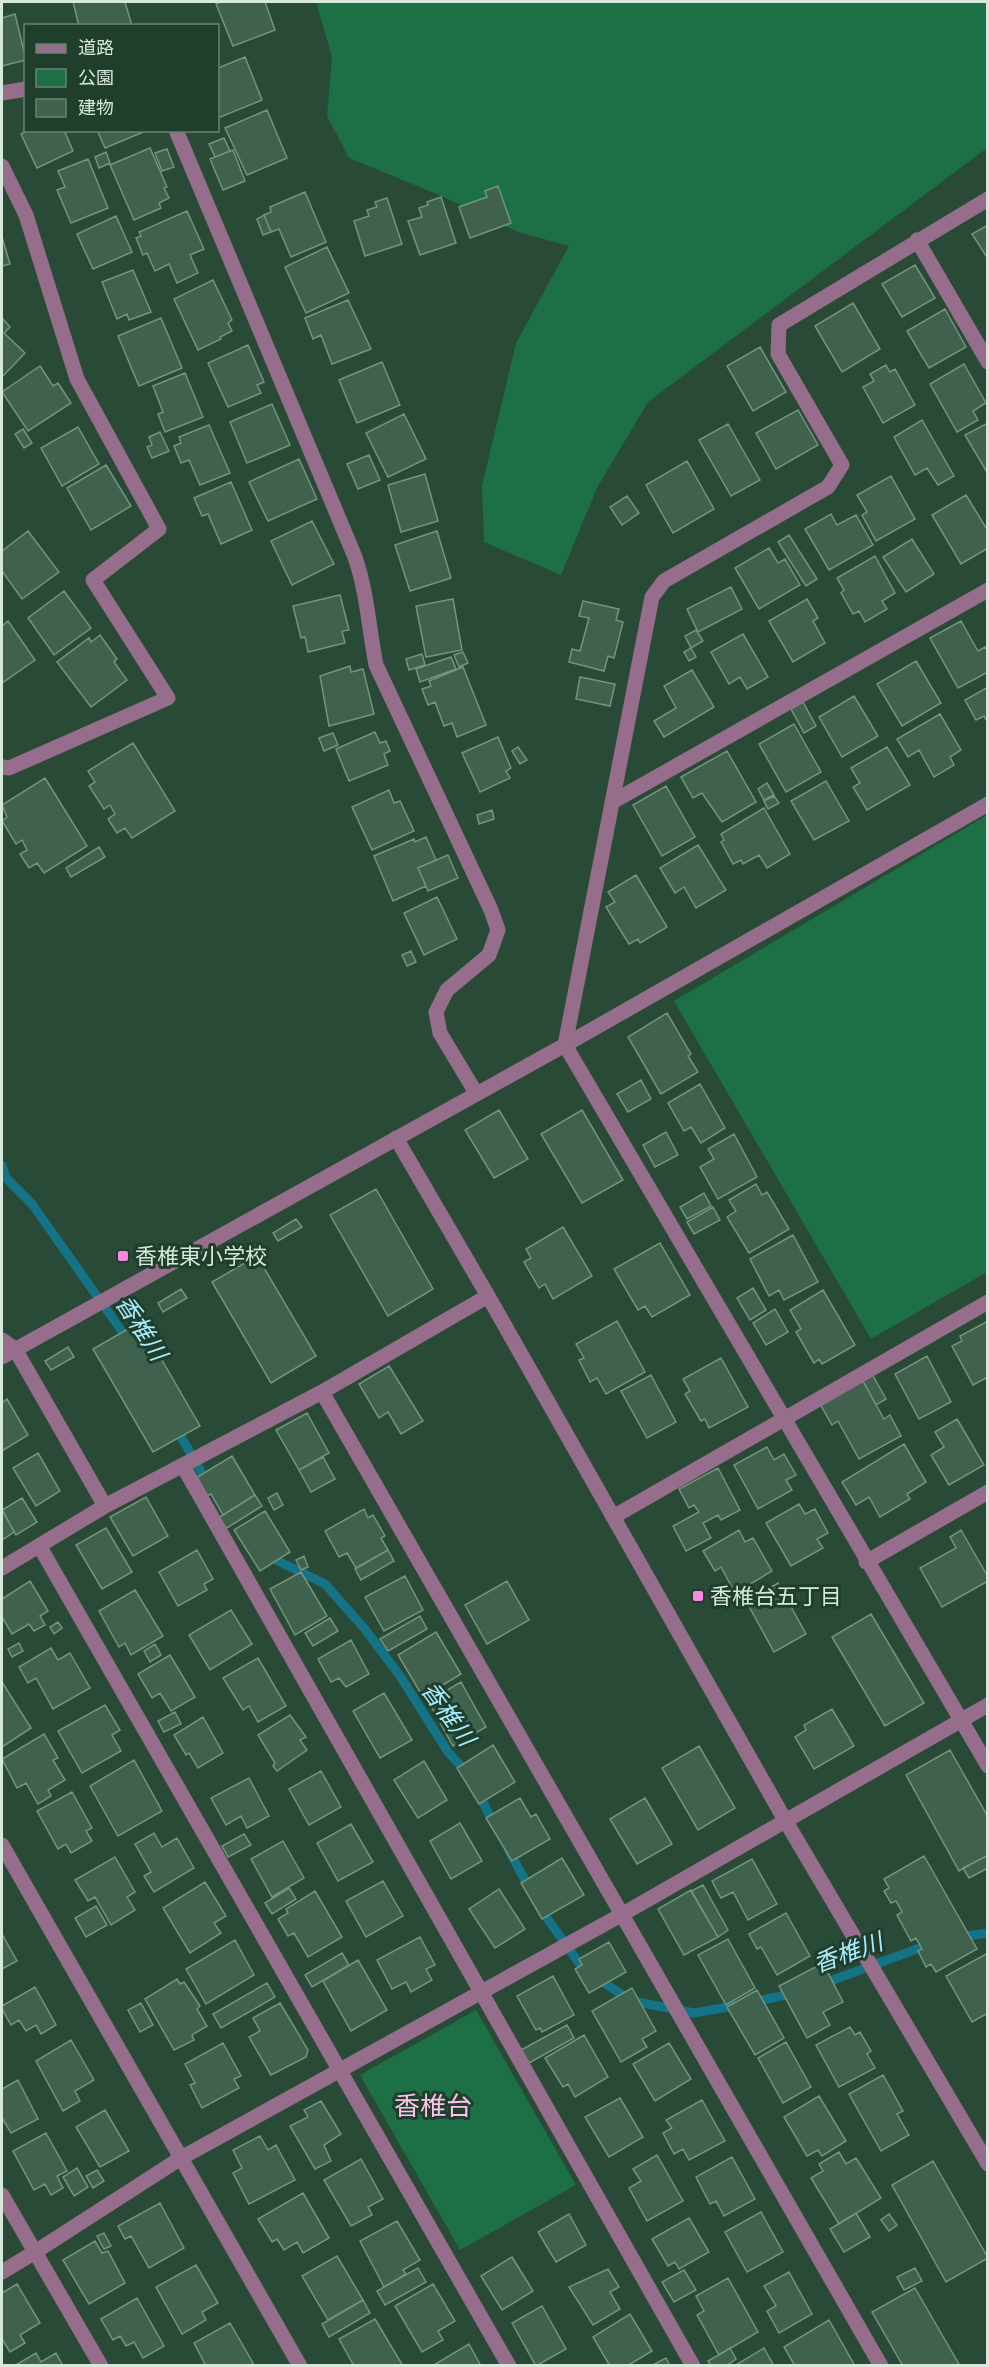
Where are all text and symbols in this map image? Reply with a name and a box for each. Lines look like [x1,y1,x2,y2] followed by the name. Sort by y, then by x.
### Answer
[24,24,219,132] legend
[78,36,114,58] text: 道路
[78,66,114,88] text: 公園
[78,96,114,118] text: 建物
[135,1242,267,1268] place label: 香椎東小学校
[116,1249,130,1263] marker: 香椎東小学校
[110,1289,176,1368] water label: 香椎川
[710,1582,842,1608] place label: 香椎台五丁目
[691,1589,705,1603] marker: 香椎台五丁目
[416,1675,484,1753] water label: 香椎川
[809,1925,889,1978] water label: 香椎川
[394,2089,472,2120] district label: 香椎台

